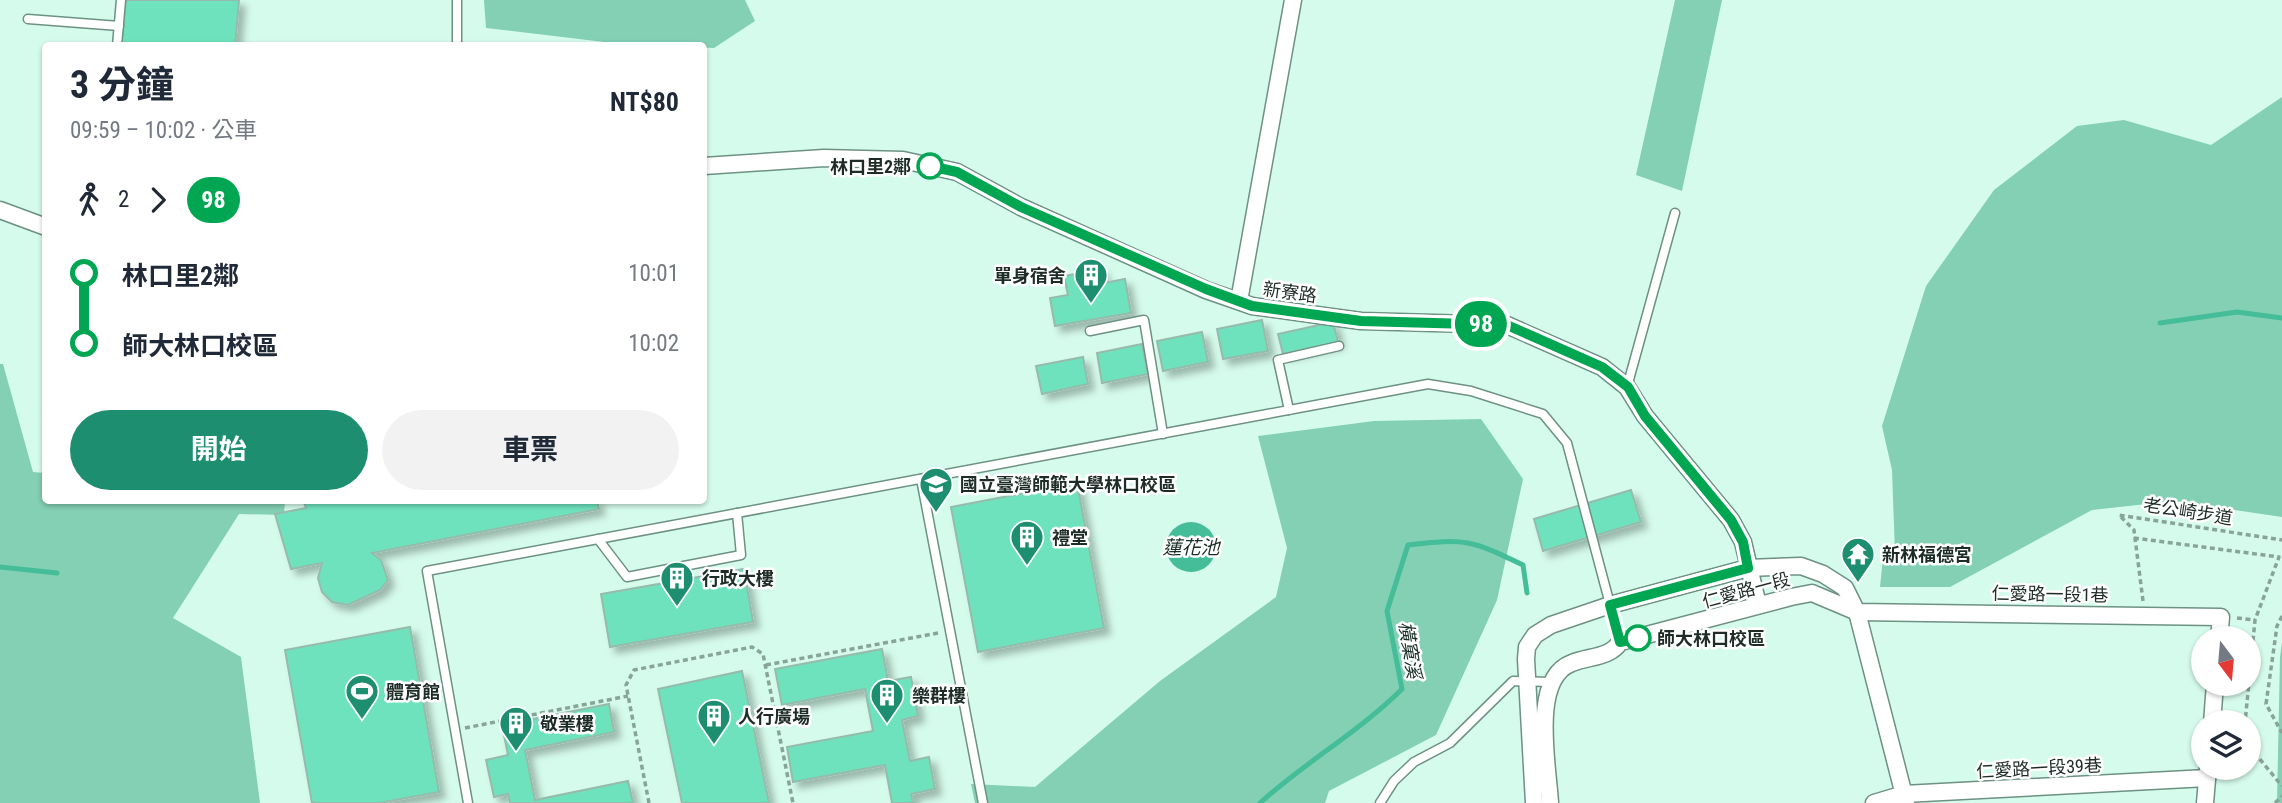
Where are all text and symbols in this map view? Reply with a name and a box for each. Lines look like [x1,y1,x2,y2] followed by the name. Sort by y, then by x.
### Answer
[70,63,174,107] text: 3 分鐘
[610,87,679,117] text: NT$80
[70,117,257,144] text: 09:59 – 10:02 · 公車
[917,153,943,179] marker: 林口里2鄰
[830,156,911,177] place label: 林口里2鄰
[70,181,108,219] icon: walk
[139,181,177,219] icon: forward
[118,186,129,213] text: 2
[201,186,226,214] text: 98
[1072,256,1110,305] building icon: 單身宿舍
[628,260,679,287] text: 10:01
[122,261,239,291] text: 林口里2鄰
[994,265,1066,286] place label: 單身宿舍
[1262,278,1318,306] street label: 新寮路
[1450,301,1512,347] line badge: 98
[1469,310,1493,338] text: 98
[628,330,679,357] text: 10:02
[122,331,278,361] text: 師大林口校區
[70,410,368,490] button: 開始
[382,410,679,490] button: 車票
[917,465,955,514] school or university icon: 國立臺灣師範大學林口校區
[960,474,1176,495] place label: 國立臺灣師範大學林口校區
[2142,494,2234,528] street label: 老公崎步道
[1008,518,1046,567] building icon: 禮堂
[1052,527,1088,548] place label: 禮堂
[1839,535,1877,584] temple icon: 新林福德宮
[1162,536,1221,559] water label: 蓮花池
[1882,544,1972,565] place label: 新林福德宮
[658,559,696,608] building icon: 行政大樓
[702,568,774,589] place label: 行政大樓
[1700,568,1792,612] street label: 仁愛路一段
[1991,582,2109,606] street label: 仁愛路一段1巷
[1394,620,1426,683] water label: 橫窠溪
[1625,625,1651,651] marker: 師大林口校區
[2191,626,2261,696] north arrow
[2191,626,2261,780] map controls
[1657,628,1765,649] place label: 師大林口校區
[343,672,381,721] sports icon: 體育館
[868,676,906,725] building icon: 樂群樓
[386,681,440,702] place label: 體育館
[912,685,966,706] place label: 樂群樓
[695,697,733,746] building icon: 人行廣場
[497,704,535,753] building icon: 敬業樓
[738,706,810,727] place label: 人行廣場
[2191,710,2261,780] button: layers
[540,713,594,734] place label: 敬業樓
[1976,754,2102,782] street label: 仁愛路一段39巷

